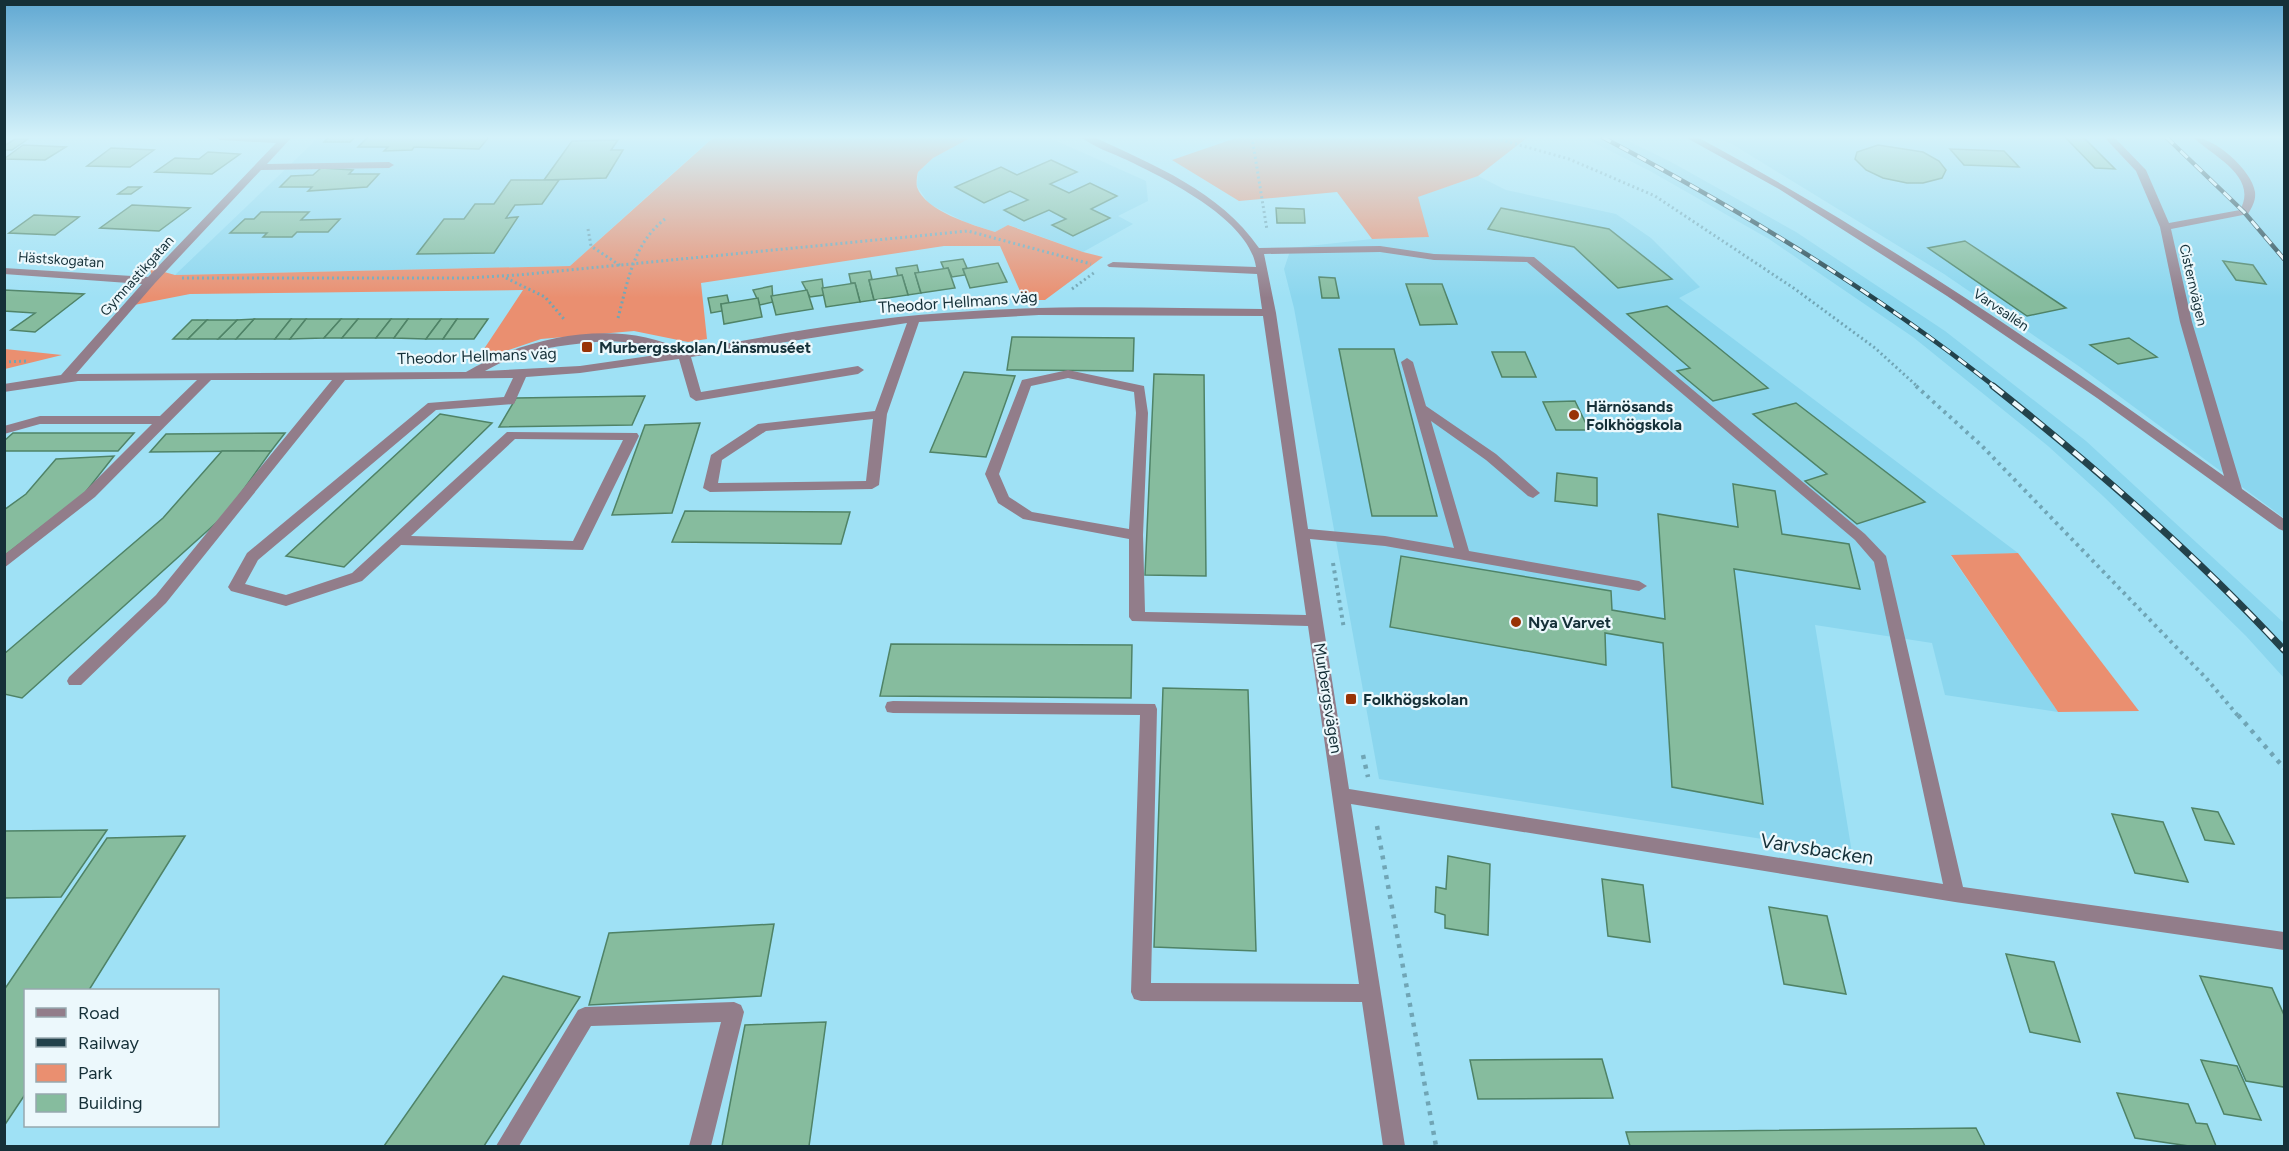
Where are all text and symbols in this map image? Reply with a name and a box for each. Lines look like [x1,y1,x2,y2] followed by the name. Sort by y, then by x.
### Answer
[97,232,178,320] street label: Gymnastikgatan
[2175,243,2211,328] street label: Cisternvägen
[17,249,105,272] street label: Hästskogatan
[1970,285,2032,335] street label: Varvsallén
[878,287,1038,317] street label: Theodor Hellmans väg
[599,338,811,357] place label: Murbergsskolan/Länsmuséet
[580,340,594,354] marker: Murbergsskolan/Länsmuséet
[397,344,557,368] street label: Theodor Hellmans väg
[1586,397,1682,434] place label: Härnösands Folkhögskola
[1567,408,1581,422] marker: Härnösands Folkhögskola
[1528,613,1611,632] place label: Nya Varvet
[1509,615,1523,629] marker: Nya Varvet
[1310,641,1346,755] street label: Murbergsvägen
[1363,690,1468,709] place label: Folkhögskolan
[1344,692,1358,706] marker: Folkhögskolan
[1759,828,1875,870] street label: Varvsbacken
[24,989,219,1127] legend
[78,1002,119,1024] text: Road
[78,1032,140,1054] text: Railway
[78,1062,113,1084] text: Park
[78,1092,143,1114] text: Building

